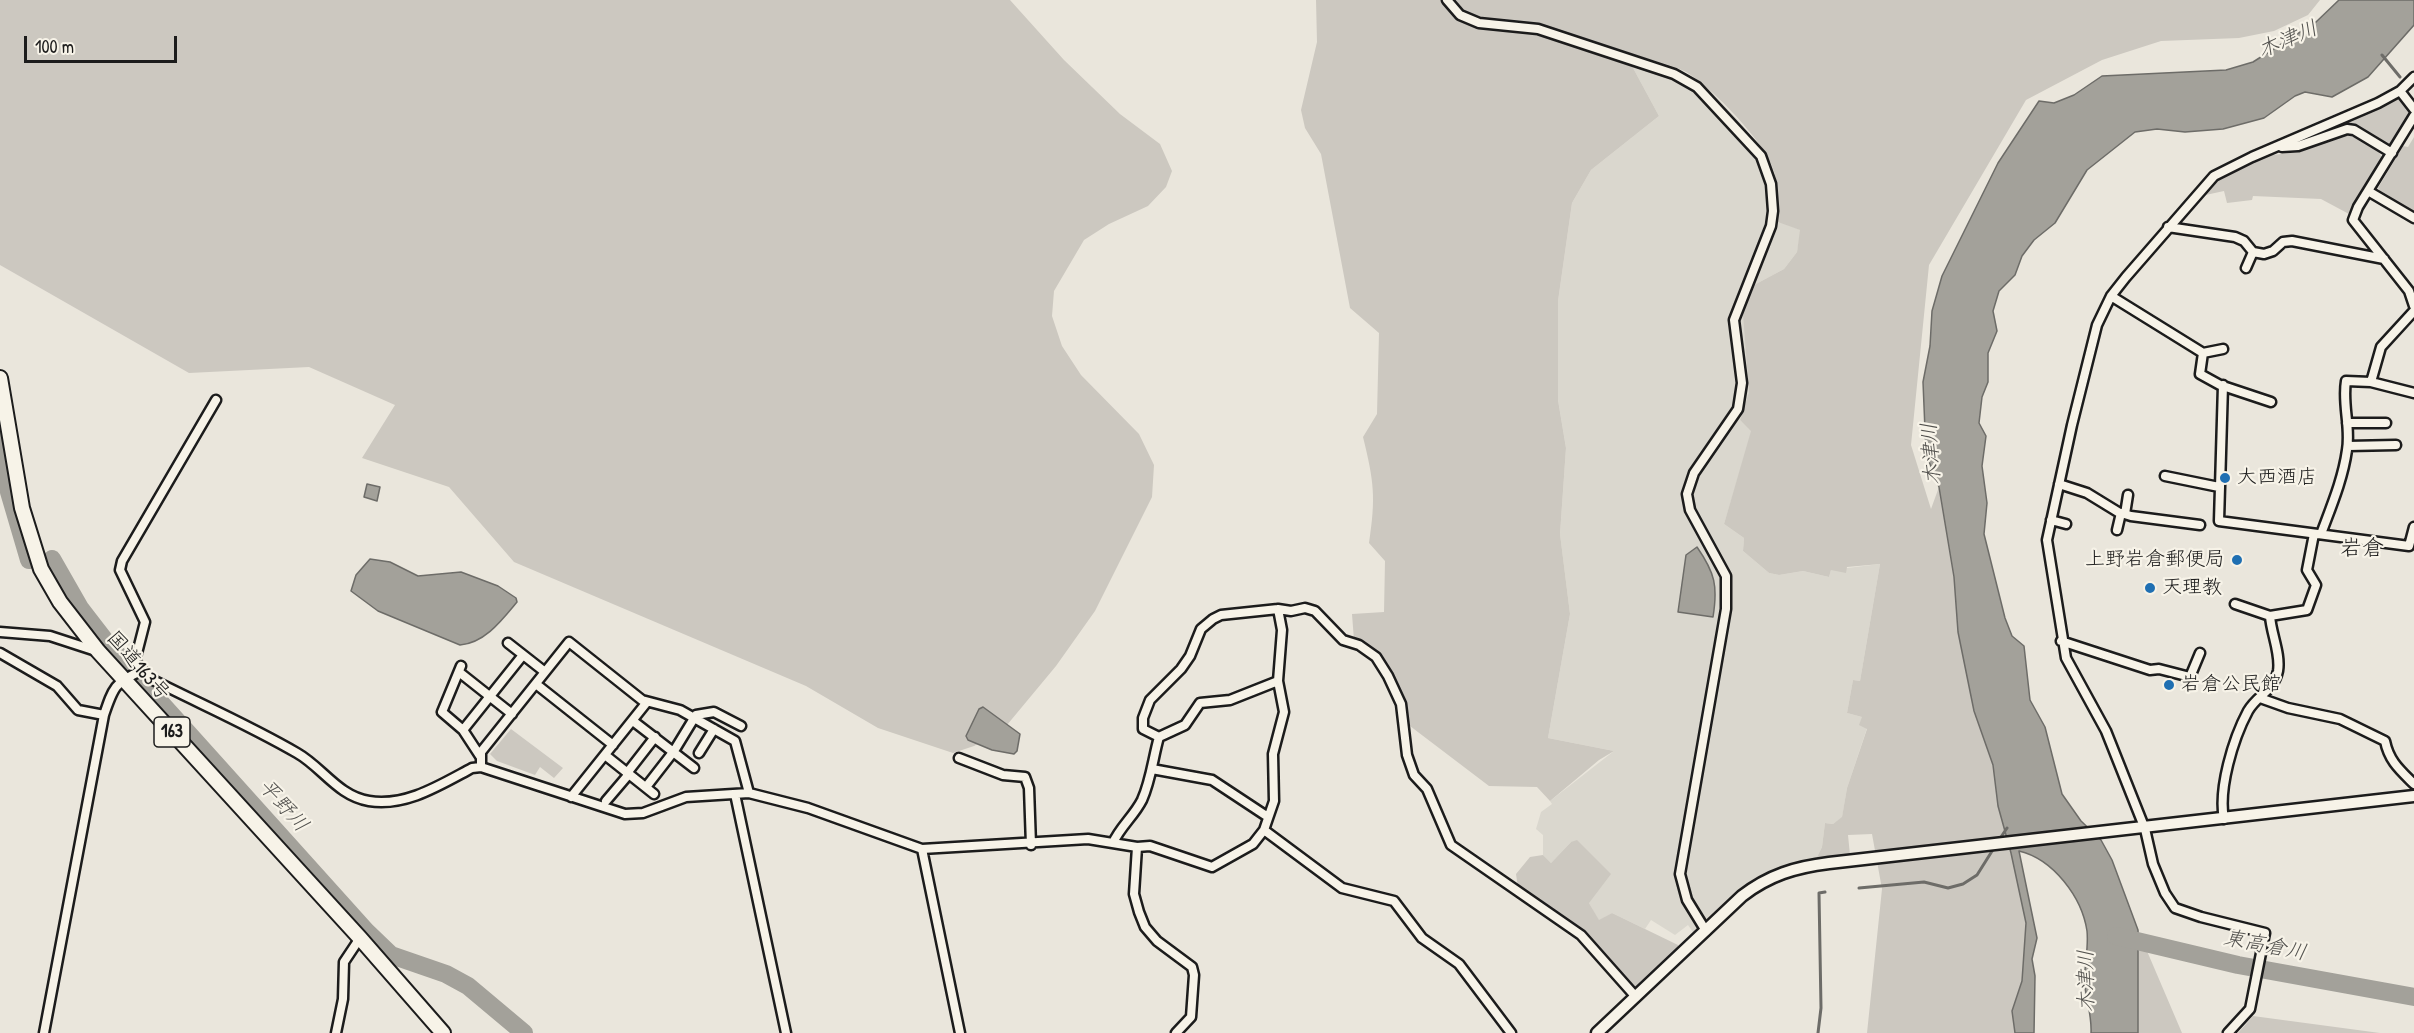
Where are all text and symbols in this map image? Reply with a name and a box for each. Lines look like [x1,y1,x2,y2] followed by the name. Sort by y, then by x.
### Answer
[2254,16,2322,64] water label: 木津川
[27,24,180,62] scale bar
[35,34,74,59] text: 100 m
[1917,422,1947,486] water label: 木津川
[2237,466,2317,490] place label: 大西酒店
[2218,471,2232,485] marker: 大西酒店
[2340,536,2384,562] district label: 岩倉
[2085,548,2225,572] place label: 上野岩倉郵便局
[2230,553,2244,567] marker: 上野岩倉郵便局
[2162,576,2222,600] place label: 天理教
[2143,581,2157,595] marker: 天理教
[101,626,175,706] street label: 国道163号
[2181,673,2281,697] place label: 岩倉公民館
[2162,678,2176,692] marker: 岩倉公民館
[154,717,190,747] road number: 163
[253,774,313,838] water label: 平野川
[2221,926,2309,966] water label: 東高倉川
[2074,949,2100,1013] water label: 木津川

